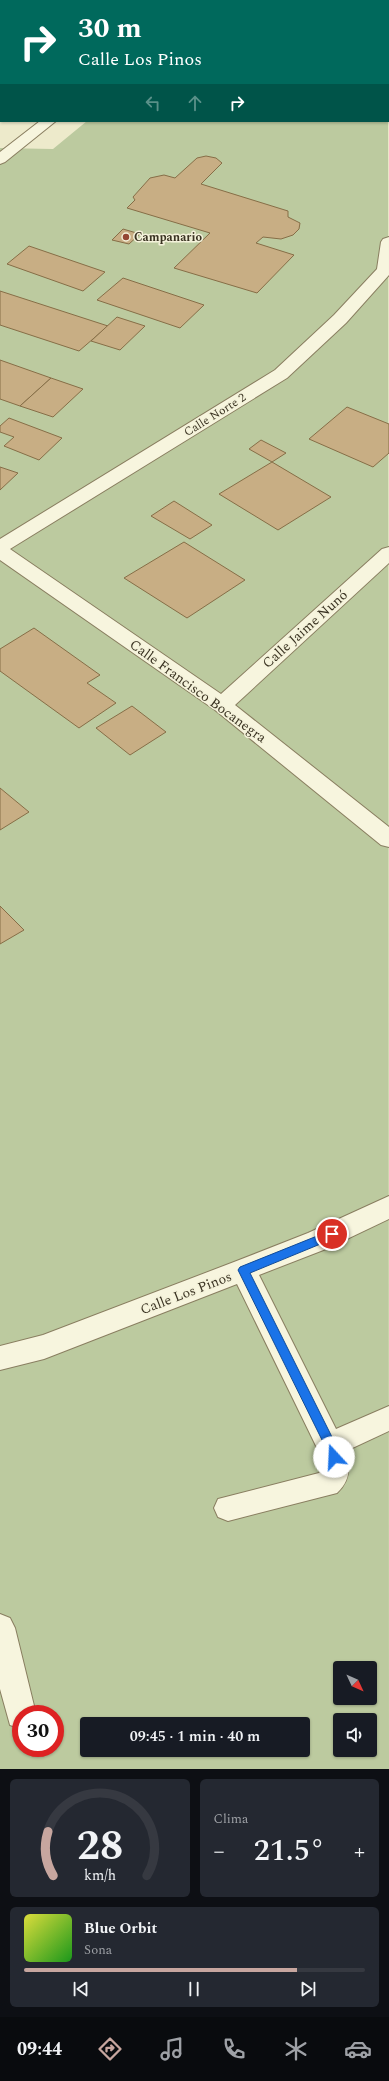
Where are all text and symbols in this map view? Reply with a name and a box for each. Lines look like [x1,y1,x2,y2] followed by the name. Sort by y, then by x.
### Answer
[78,7,142,50] text: 30 m
[12,16,64,68] icon: right
[78,46,202,73] text: Calle Los Pinos
[142,92,164,114] icon: left
[184,92,206,114] icon: ahead
[226,92,248,114] icon: right
[134,228,202,247] place label: Campanario
[121,232,131,242] marker: Campanario
[180,388,250,442] street label: Calle Norte 2
[258,585,352,673] street label: Calle Jaime Nunó
[125,634,271,748] street label: Calle Francisco Bocanegra
[315,1217,349,1251] pin
[321,1223,343,1245] icon: arrive
[137,1266,235,1320] street label: Calle Los Pinos
[313,1436,355,1478] position arrow
[333,1661,377,1705] north arrow
[333,1661,377,1757] map controls
[12,1705,64,1757] speed limit sign: 30
[333,1713,377,1757] button: sound
[130,1725,260,1748] text: 09:45 · 1 min · 40 m
[214,1809,248,1829] text: Clima
[76,1815,123,1878] text: 28
[254,1828,325,1874] text: 21.5°
[214,1835,225,1868] text: −
[354,1835,365,1868] text: +
[84,1865,116,1887] text: km/h
[84,1917,157,1940] text: Blue Orbit
[84,1940,112,1960] text: Sona
[70,1978,92,2000] icon: previous
[183,1978,205,2000] icon: pause
[297,1978,319,2000] icon: next
[96,2035,124,2063] icon: directions
[158,2035,186,2063] icon: music
[220,2035,248,2063] icon: phone
[282,2035,310,2063] icon: climate
[344,2035,372,2063] icon: car
[17,2036,62,2063] text: 09:44

